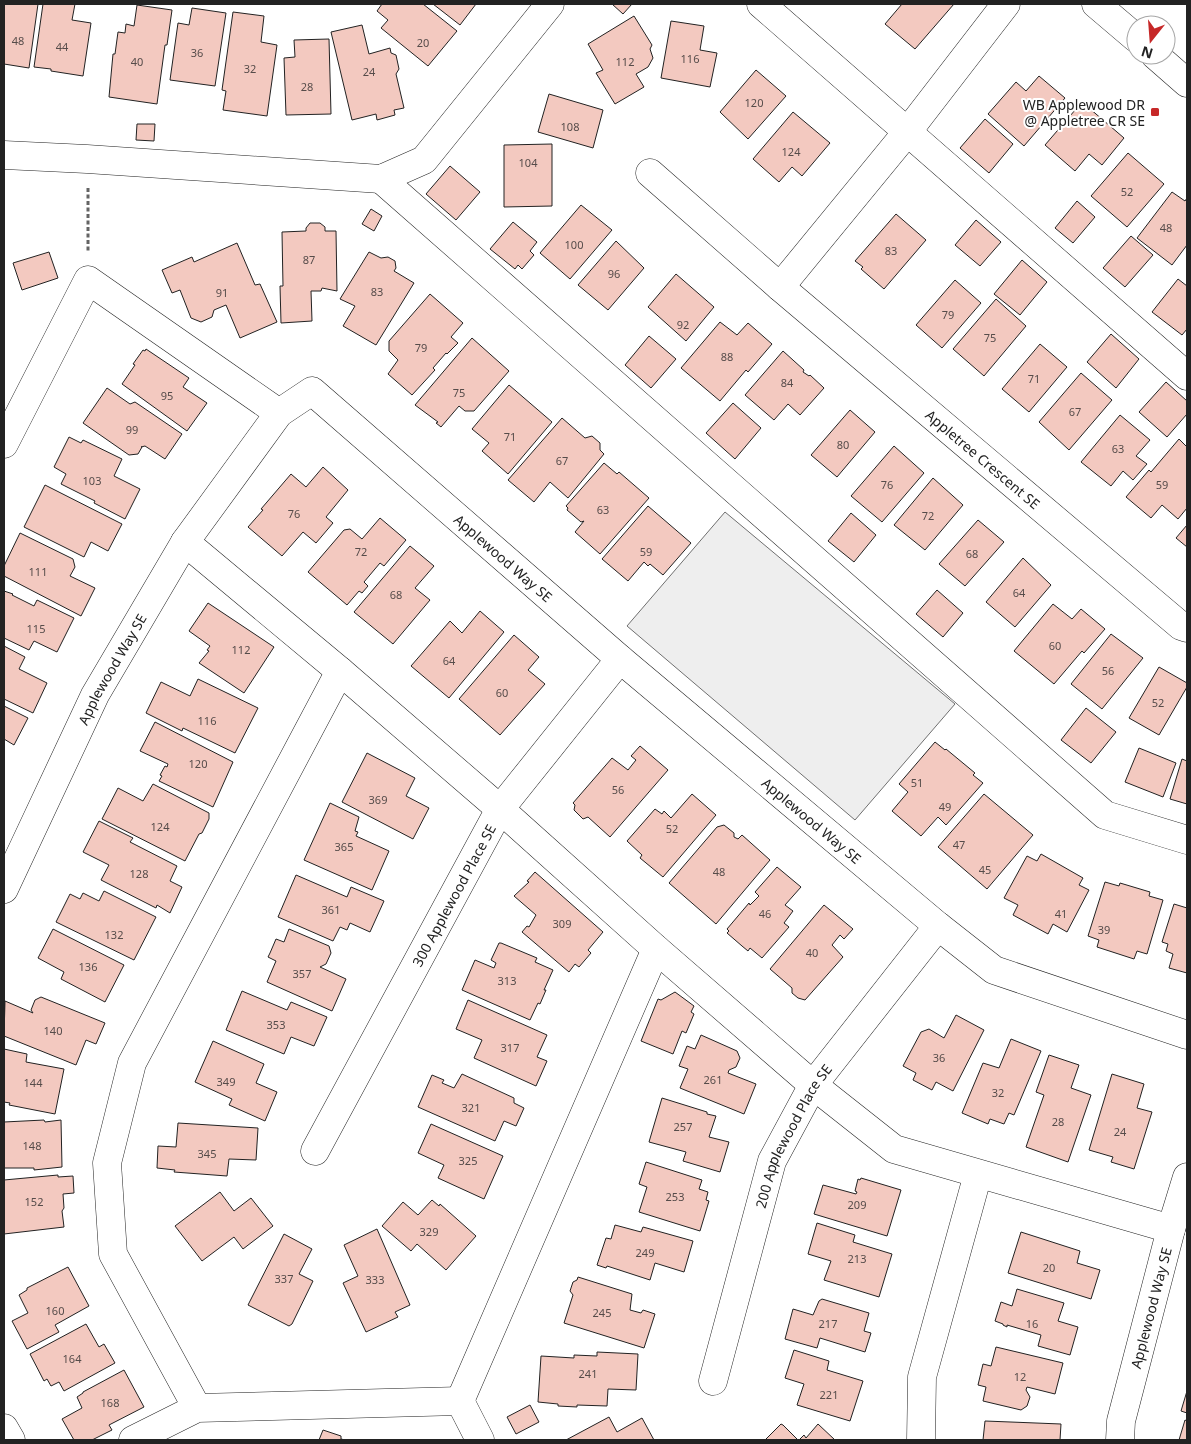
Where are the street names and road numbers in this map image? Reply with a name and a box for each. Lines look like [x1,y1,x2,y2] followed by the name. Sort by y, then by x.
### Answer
[922,405,1044,513] street label: Appletree Crescent SE
[450,510,557,606] street label: Applewood Way SE
[73,610,150,728] street label: Applewood Way SE
[758,773,866,868] street label: Applewood Way SE
[407,821,500,970] street label: 300 Applewood Place SE
[750,1060,836,1210] street label: 200 Applewood Place SE
[1126,1245,1175,1370] street label: Applewood Way SE

